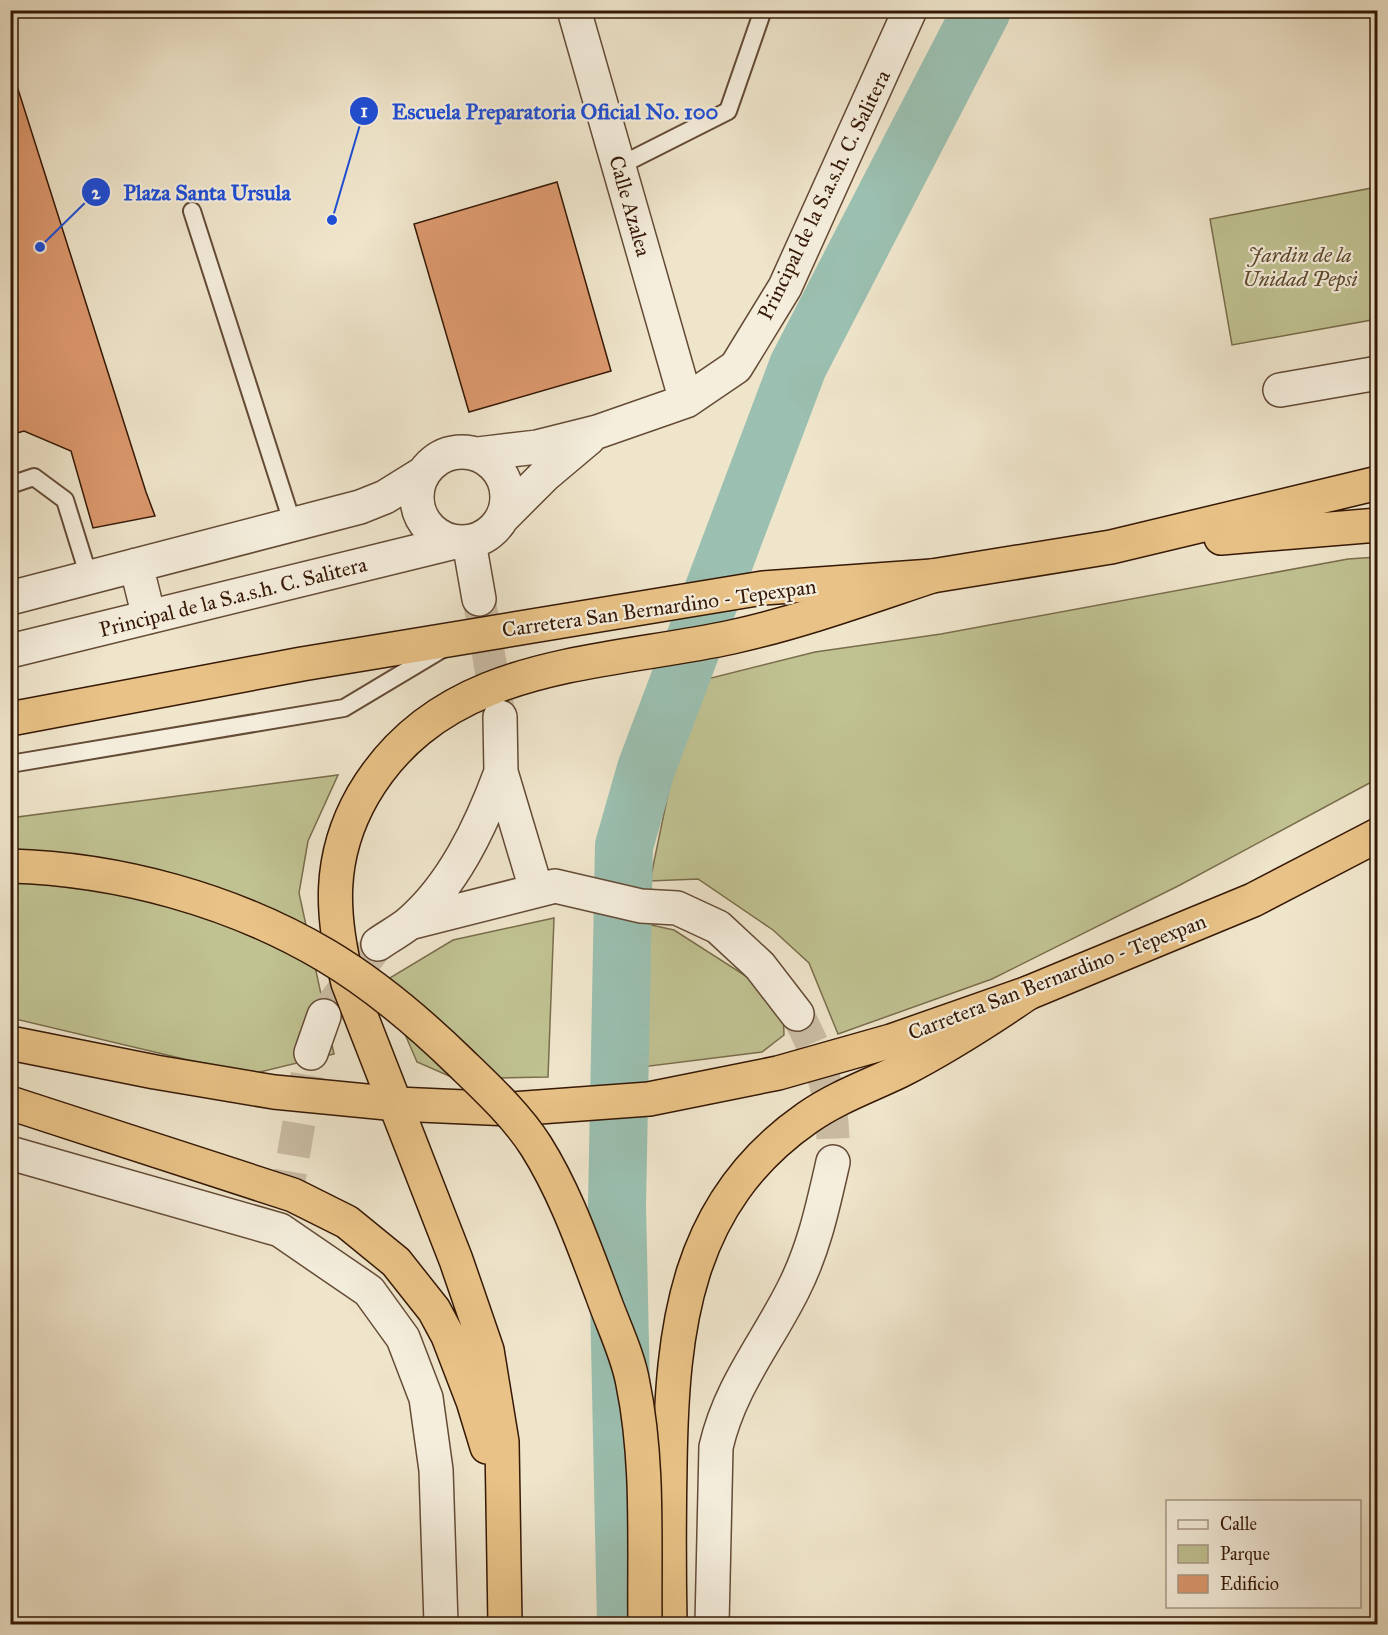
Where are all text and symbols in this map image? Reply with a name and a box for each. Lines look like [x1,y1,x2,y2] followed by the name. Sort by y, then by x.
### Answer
[752,66,896,324] street label: Principal de la S.a.s.h. C. Salitera
[349,91,730,131] callout: Escuela Preparatoria Oficial No. 100
[392,98,719,125] text: Escuela Preparatoria Oficial No. 100
[360,100,368,122] text: 1
[603,153,657,260] street label: Calle Azalea
[81,172,303,212] callout: Plaza Santa Ursula
[123,179,292,206] text: Plaza Santa Ursula
[92,182,102,204] text: 2
[1242,242,1358,292] park label: Jardin de la Unidad Pepsi
[96,551,370,643] street label: Principal de la S.a.s.h. C. Salitera
[500,573,818,643] street label: Carretera San Bernardino - Tepexpan
[904,908,1210,1046] street label: Carretera San Bernardino - Tepexpan
[1166,1500,1361,1608] legend
[1220,1513,1257,1535] text: Calle
[1220,1543,1270,1566] text: Parque
[1220,1573,1279,1595] text: Edificio

